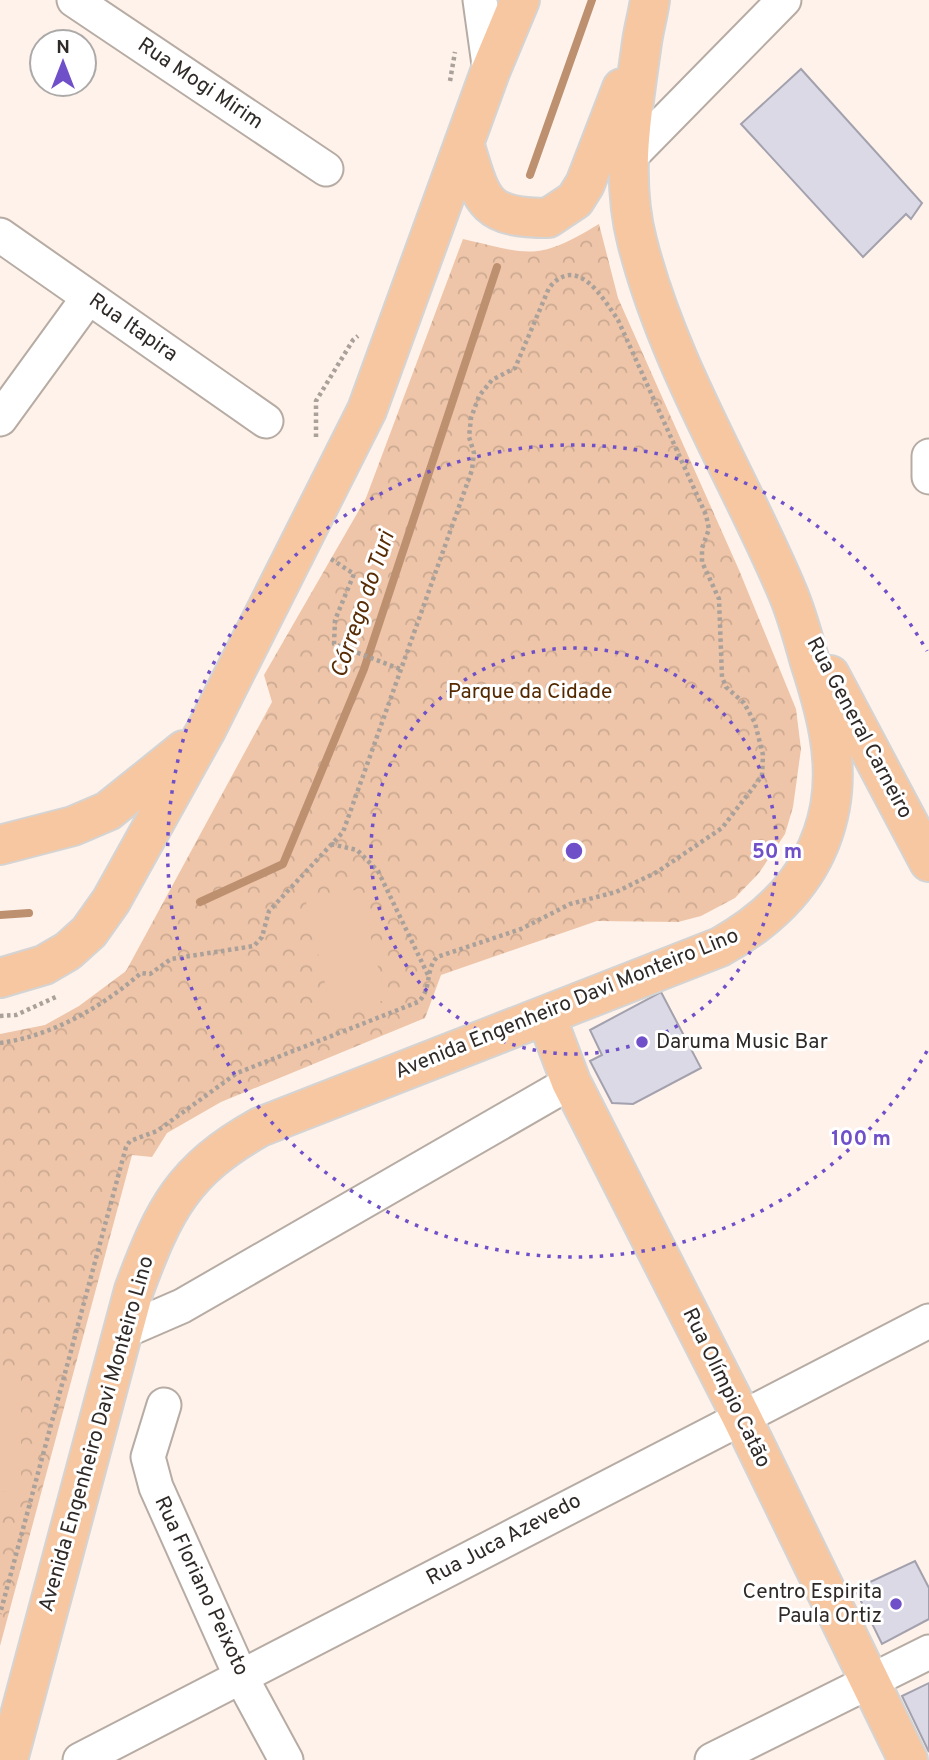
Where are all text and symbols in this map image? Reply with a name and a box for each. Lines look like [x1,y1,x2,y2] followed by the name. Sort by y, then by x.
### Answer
[28,28,98,98] north arrow
[132,32,268,136] street label: Rua Mogi Mirim
[56,36,70,60] text: N
[83,288,183,368] street label: Rua Itapira
[325,527,403,682] water label: Córrego do Turi
[800,633,918,823] street label: Rua General Carneiro
[448,679,612,706] park label: Parque da Cidade
[562,839,586,863] centre of rings
[752,839,802,866] text: 50 m
[391,922,743,1086] street label: Avenida Engenheiro Davi Monteiro Lino
[656,1029,828,1056] place label: Daruma Music Bar
[634,1034,650,1050] marker: Daruma Music Bar
[831,1126,891,1153] text: 100 m
[33,1253,161,1615] street label: Avenida Engenheiro Davi Monteiro Lino
[676,1304,776,1472] street label: Rua Olímpio Catão
[422,1488,586,1592] street label: Rua Juca Azevedo
[148,1492,254,1680] street label: Rua Floriano Peixoto
[742,1579,882,1630] place label: Centro Espirita Paula Ortiz
[888,1596,904,1612] marker: Centro Espirita Paula Ortiz

